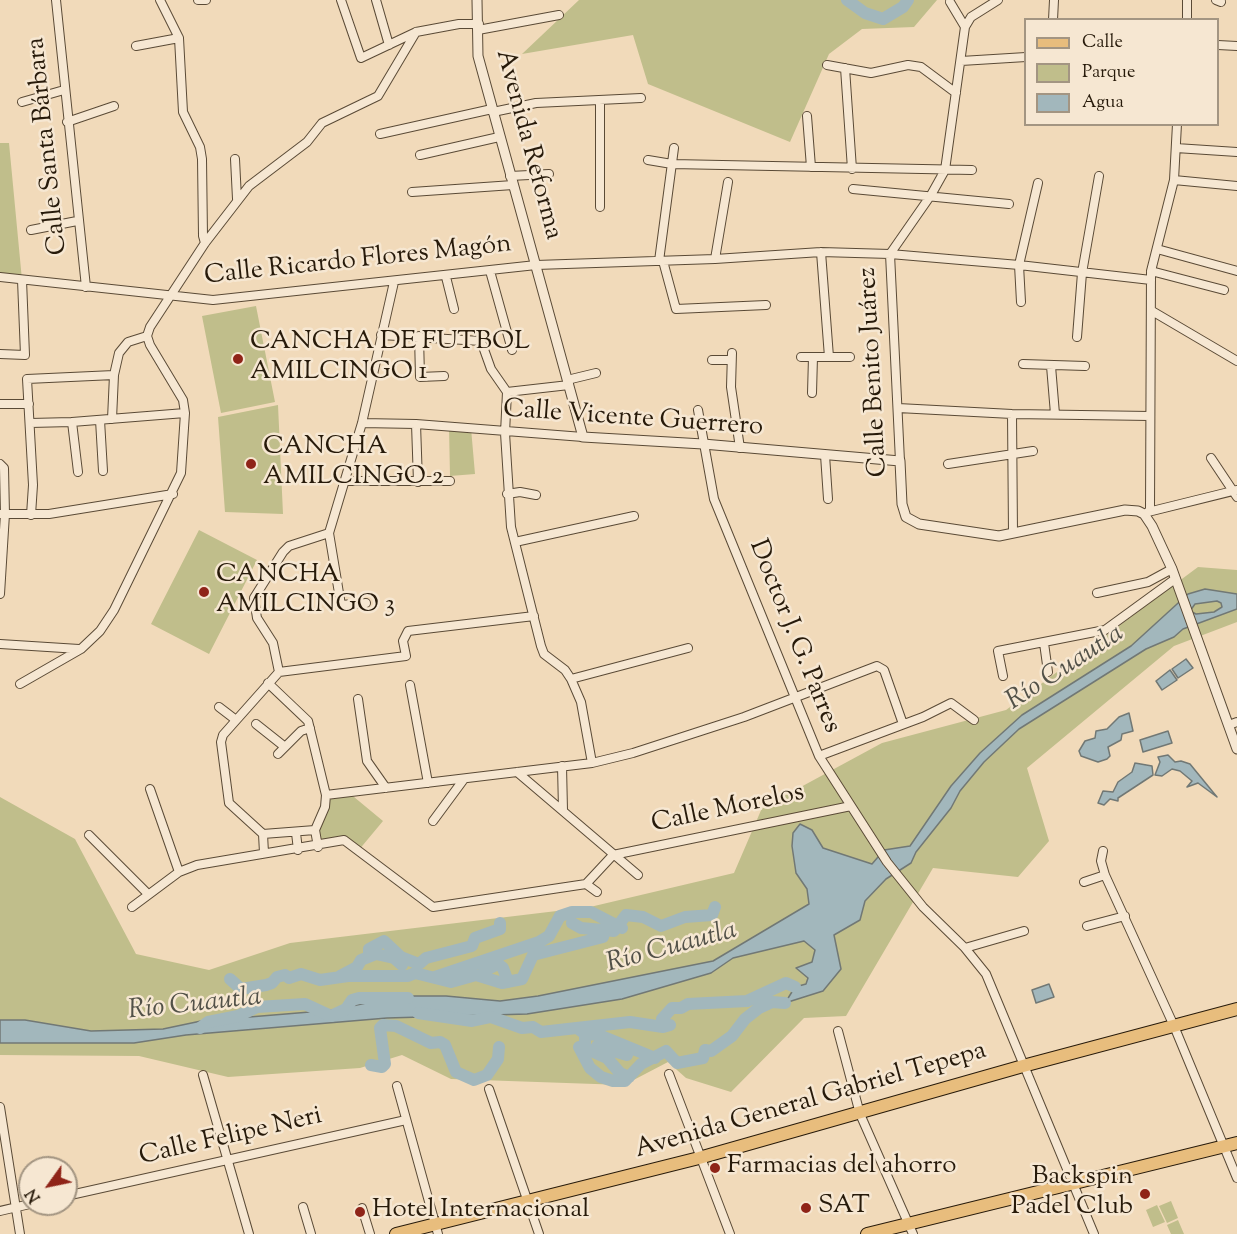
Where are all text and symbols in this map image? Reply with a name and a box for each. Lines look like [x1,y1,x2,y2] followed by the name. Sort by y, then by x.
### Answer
[1024,18,1219,126] legend
[1082,30,1123,56] text: Calle
[22,36,76,256] street label: Calle Santa Bárbara
[487,47,567,243] street label: Avenida Reforma
[1082,60,1135,86] text: Parque
[1082,90,1124,116] text: Agua
[203,230,513,294] street label: Calle Ricardo Flores Magón
[854,266,896,478] street label: Calle Benito Juárez
[250,328,530,390] place label: CANCHA DE FUTBOL AMILCINGO 1
[231,352,245,366] marker: CANCHA DE FUTBOL AMILCINGO 1
[502,395,764,445] street label: Calle Vicente Guerrero
[263,433,444,494] place label: CANCHA AMILCINGO 2
[244,457,258,471] marker: CANCHA AMILCINGO 2
[740,536,846,738] street label: Doctor J. G. Parres
[216,561,395,622] place label: CANCHA AMILCINGO 3
[197,585,211,599] marker: CANCHA AMILCINGO 3
[1001,619,1131,719] water label: Río Cuautla
[649,779,807,841] street label: Calle Morelos
[603,916,741,982] water label: Río Cuautla
[127,983,263,1029] water label: Río Cuautla
[632,1037,990,1167] street label: Avenida General Gabriel Tepepa
[137,1102,325,1174] street label: Calle Felipe Neri
[727,1152,957,1184] place label: Farmacias del ahorro
[18,1156,78,1216] north arrow
[708,1161,722,1175] marker: Farmacias del ahorro
[1011,1163,1133,1224] place label: Backspin Padel Club
[21,1183,47,1207] text: N
[1138,1187,1152,1201] marker: Backspin Padel Club
[818,1192,870,1224] place label: SAT
[372,1196,590,1228] place label: Hotel Internacional
[799,1201,813,1215] marker: SAT
[353,1205,367,1219] marker: Hotel Internacional

